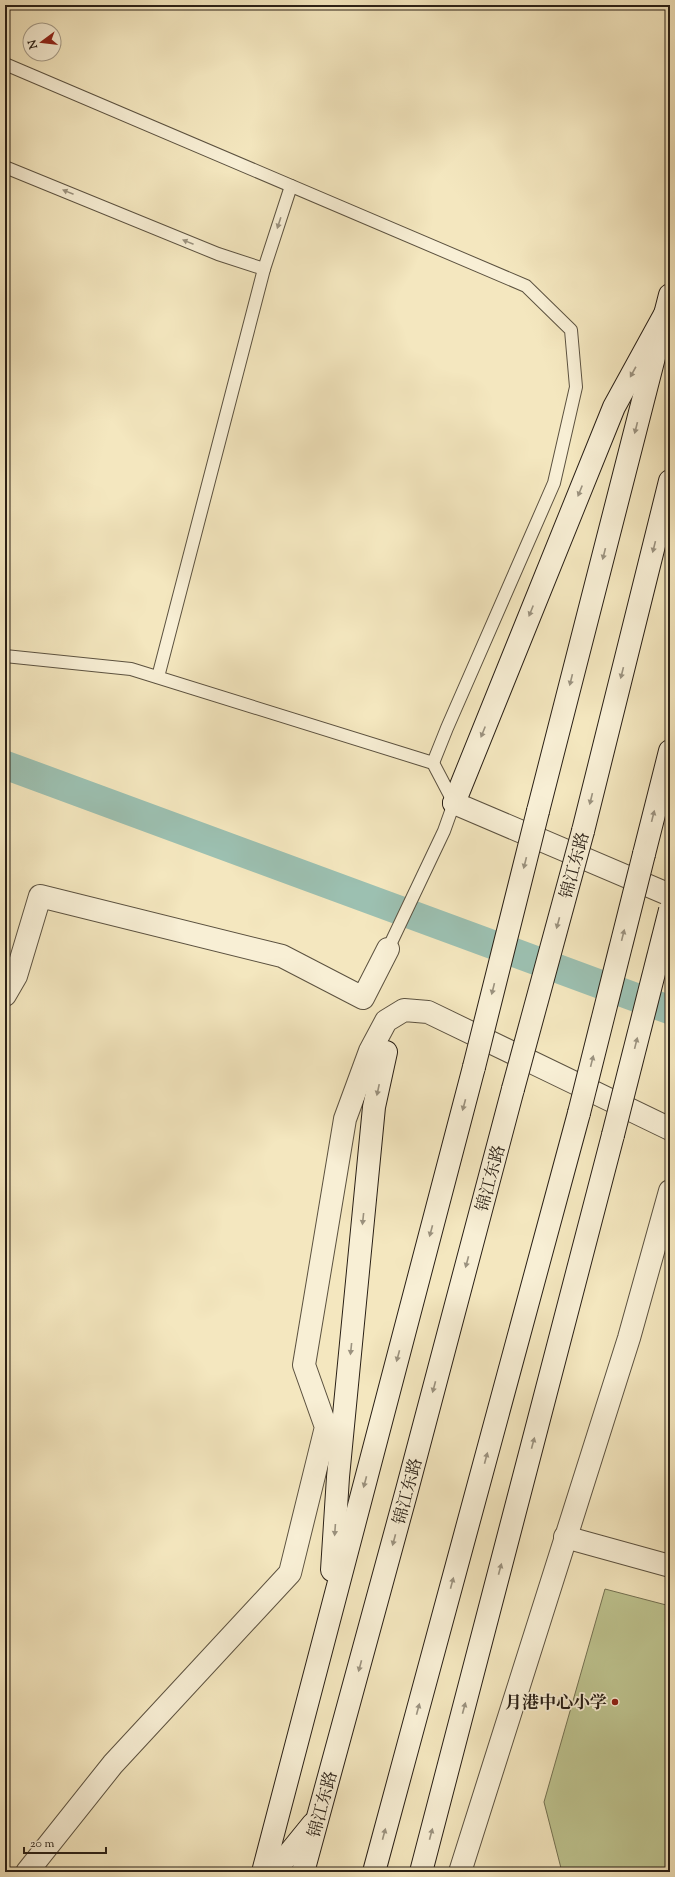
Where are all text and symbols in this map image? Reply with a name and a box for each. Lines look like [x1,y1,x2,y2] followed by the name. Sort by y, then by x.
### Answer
[22,22,62,62] north arrow
[24,38,42,52] text: N
[61,189,73,195] one-way arrow
[276,217,282,229] one-way arrow
[181,238,193,244] one-way arrow
[629,366,636,378] one-way arrow
[633,422,639,434] one-way arrow
[576,485,582,497] one-way arrow
[650,540,656,553] one-way arrow
[600,548,606,560] one-way arrow
[528,606,534,618] one-way arrow
[619,666,625,679] one-way arrow
[568,673,574,686] one-way arrow
[480,727,486,738] one-way arrow
[588,793,594,805] one-way arrow
[651,810,657,822] one-way arrow
[556,830,596,901] street label: 锦江东路
[521,856,527,869] one-way arrow
[555,917,561,929] one-way arrow
[621,929,627,941] one-way arrow
[490,983,496,995] one-way arrow
[634,1036,640,1049] one-way arrow
[589,1055,595,1068] one-way arrow
[375,1084,381,1096] one-way arrow
[460,1098,466,1111] one-way arrow
[472,1143,512,1214] street label: 锦江东路
[360,1213,367,1225] one-way arrow
[428,1225,434,1237] one-way arrow
[464,1255,470,1268] one-way arrow
[348,1343,354,1355] one-way arrow
[395,1351,401,1363] one-way arrow
[431,1382,437,1394] one-way arrow
[530,1437,536,1449] one-way arrow
[483,1451,489,1464] one-way arrow
[389,1456,429,1527] street label: 锦江东路
[362,1476,368,1488] one-way arrow
[332,1524,338,1537] one-way arrow
[390,1534,396,1546] one-way arrow
[497,1563,503,1575] one-way arrow
[449,1577,455,1589] one-way arrow
[357,1660,363,1672] one-way arrow
[505,1692,607,1716] place label: 月港中心小学
[610,1697,620,1707] marker: 月港中心小学
[461,1702,467,1714] one-way arrow
[415,1703,421,1715] one-way arrow
[304,1769,344,1840] street label: 锦江东路
[381,1828,387,1840] one-way arrow
[429,1828,435,1840] one-way arrow
[24,1829,106,1855] scale bar
[30,1835,55,1853] text: 20 m

